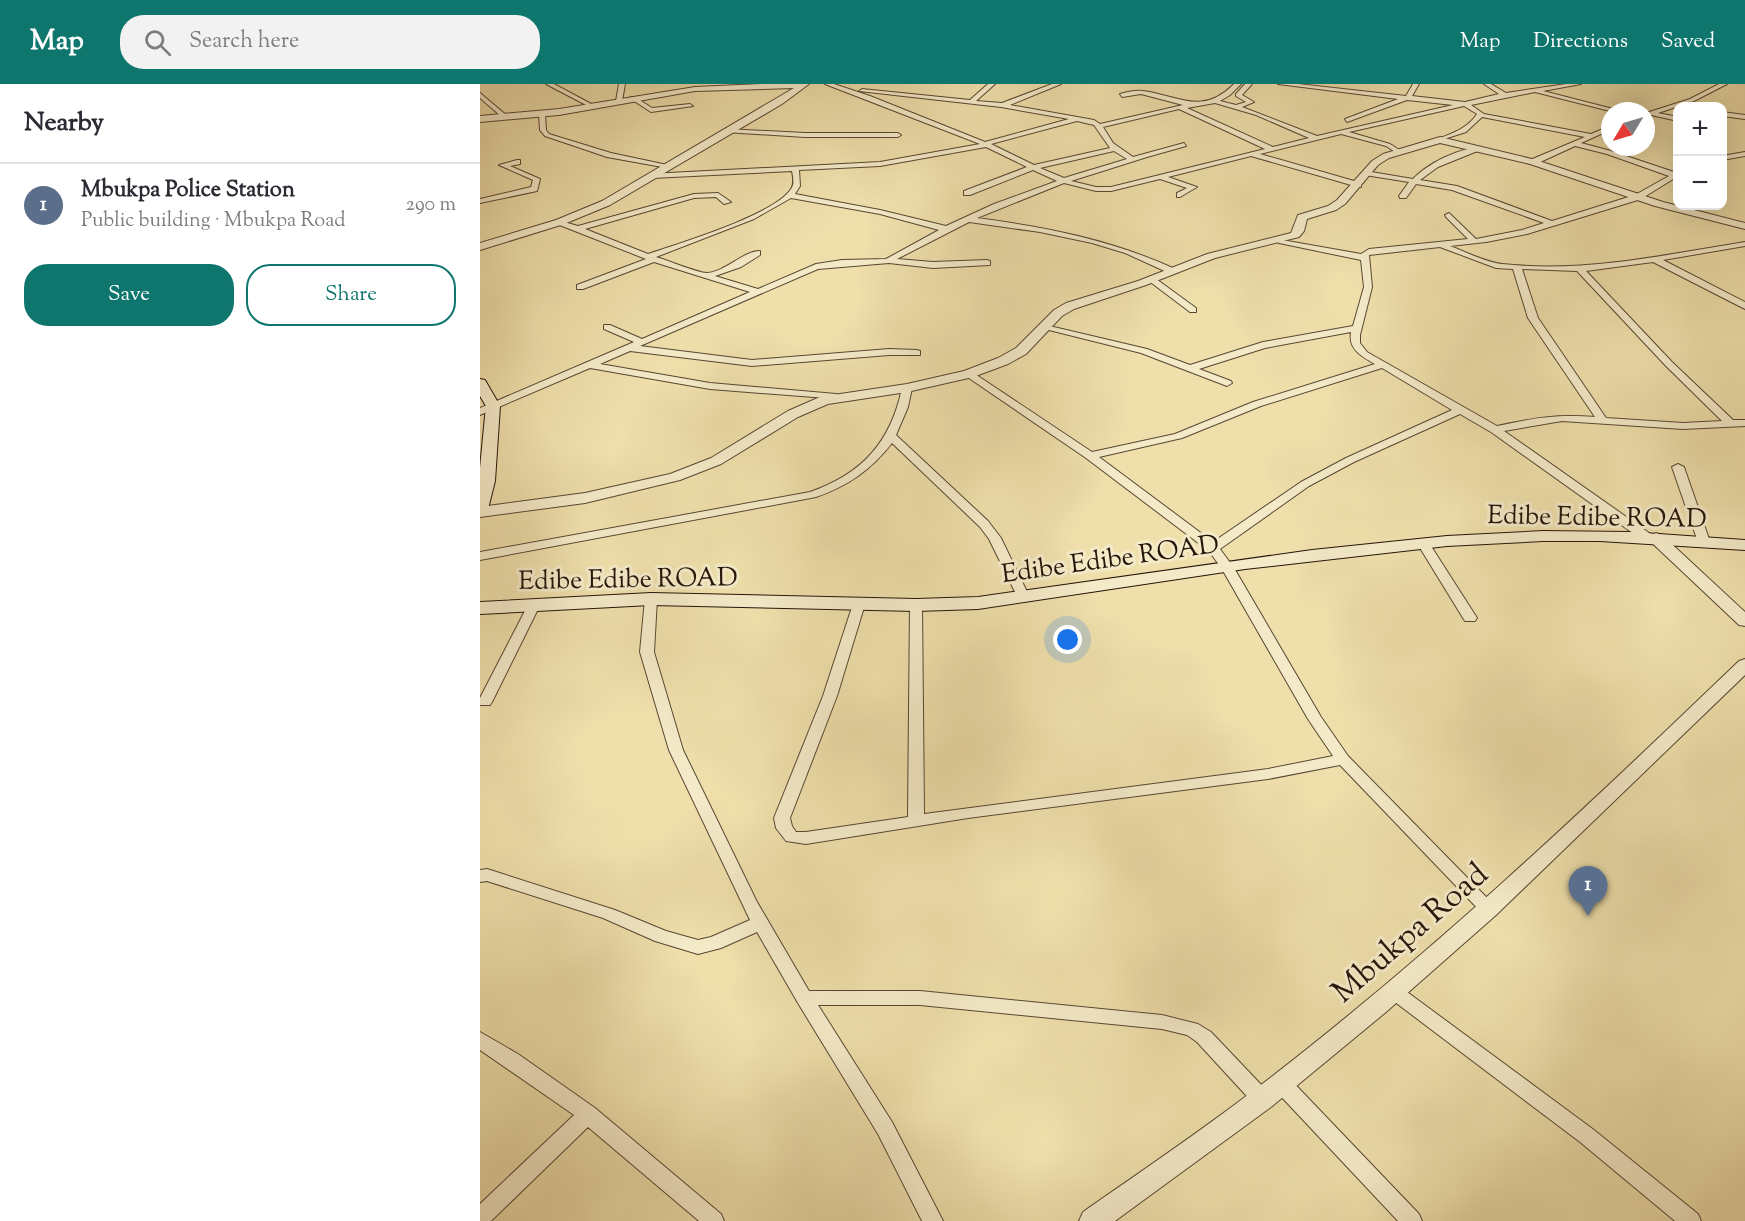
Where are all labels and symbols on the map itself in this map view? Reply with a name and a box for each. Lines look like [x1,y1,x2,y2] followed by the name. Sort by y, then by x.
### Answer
[1601,102,1655,156] north arrow
[1487,498,1707,539] street label: Edibe Edibe ROAD
[999,527,1222,594] street label: Edibe Edibe ROAD
[518,560,738,601] street label: Edibe Edibe ROAD
[1053,625,1082,654] your location
[1323,853,1499,1015] street label: Mbukpa Road
[1568,866,1608,916] pin: 1

